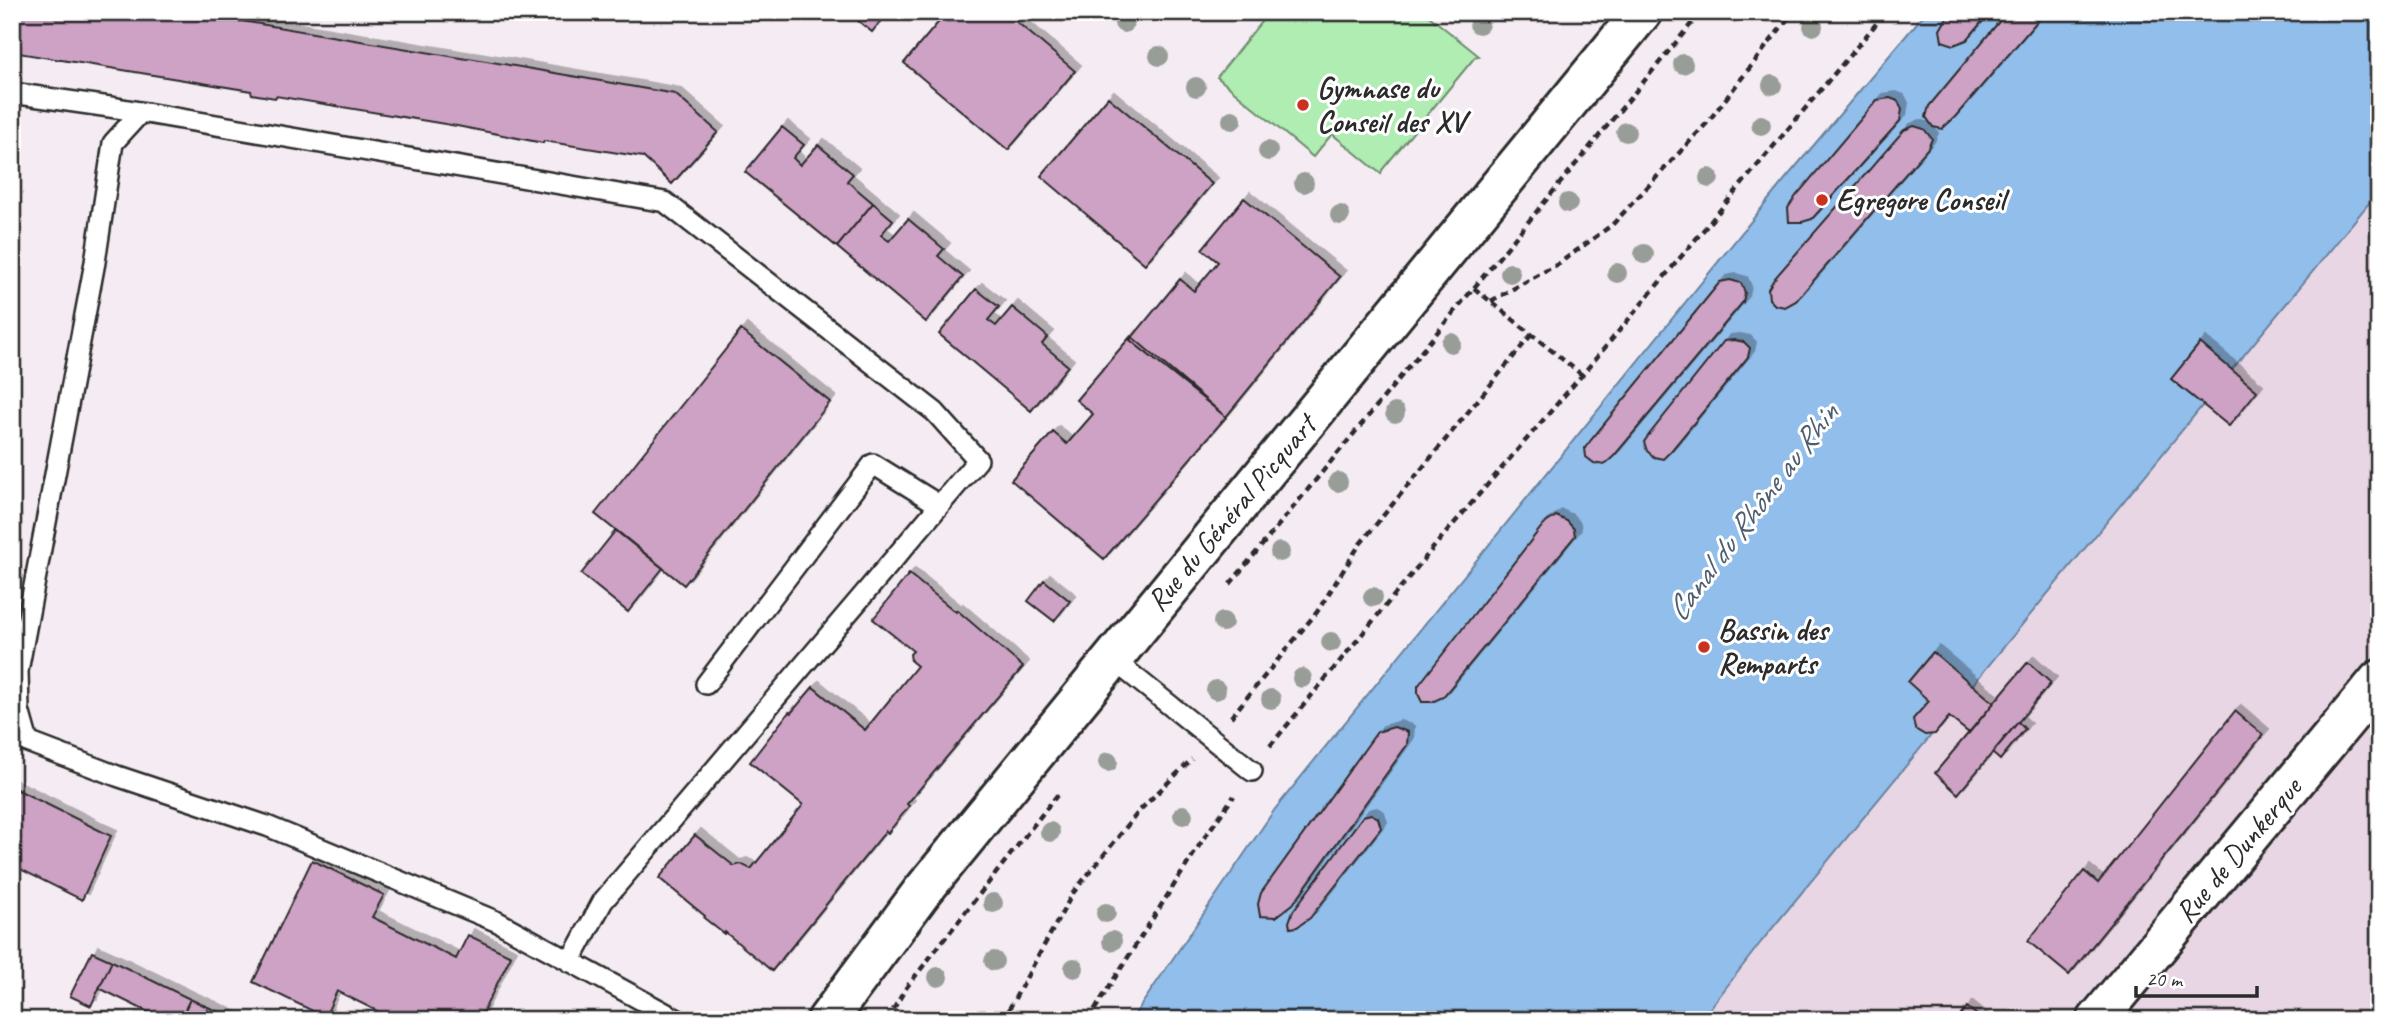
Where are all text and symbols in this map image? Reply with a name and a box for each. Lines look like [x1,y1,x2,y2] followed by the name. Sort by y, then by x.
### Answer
[1317,69,1471,141] place label: Gymnase du Conseil des XV
[1295,97,1311,113] marker: Gymnase du Conseil des XV
[1836,181,2010,219] place label: Egregore Conseil
[1814,192,1830,208] marker: Egregore Conseil
[1657,393,1849,629] water label: Canal du Rhône au Rhin
[1138,404,1327,619] street label: Rue du Général Picquart
[1718,611,1831,683] place label: Bassin des Remparts
[1696,639,1712,655] marker: Bassin des Remparts
[2166,768,2311,930] street label: Rue de Dunkerque
[2136,955,2256,999] scale bar
[2146,966,2184,992] text: 20 m

